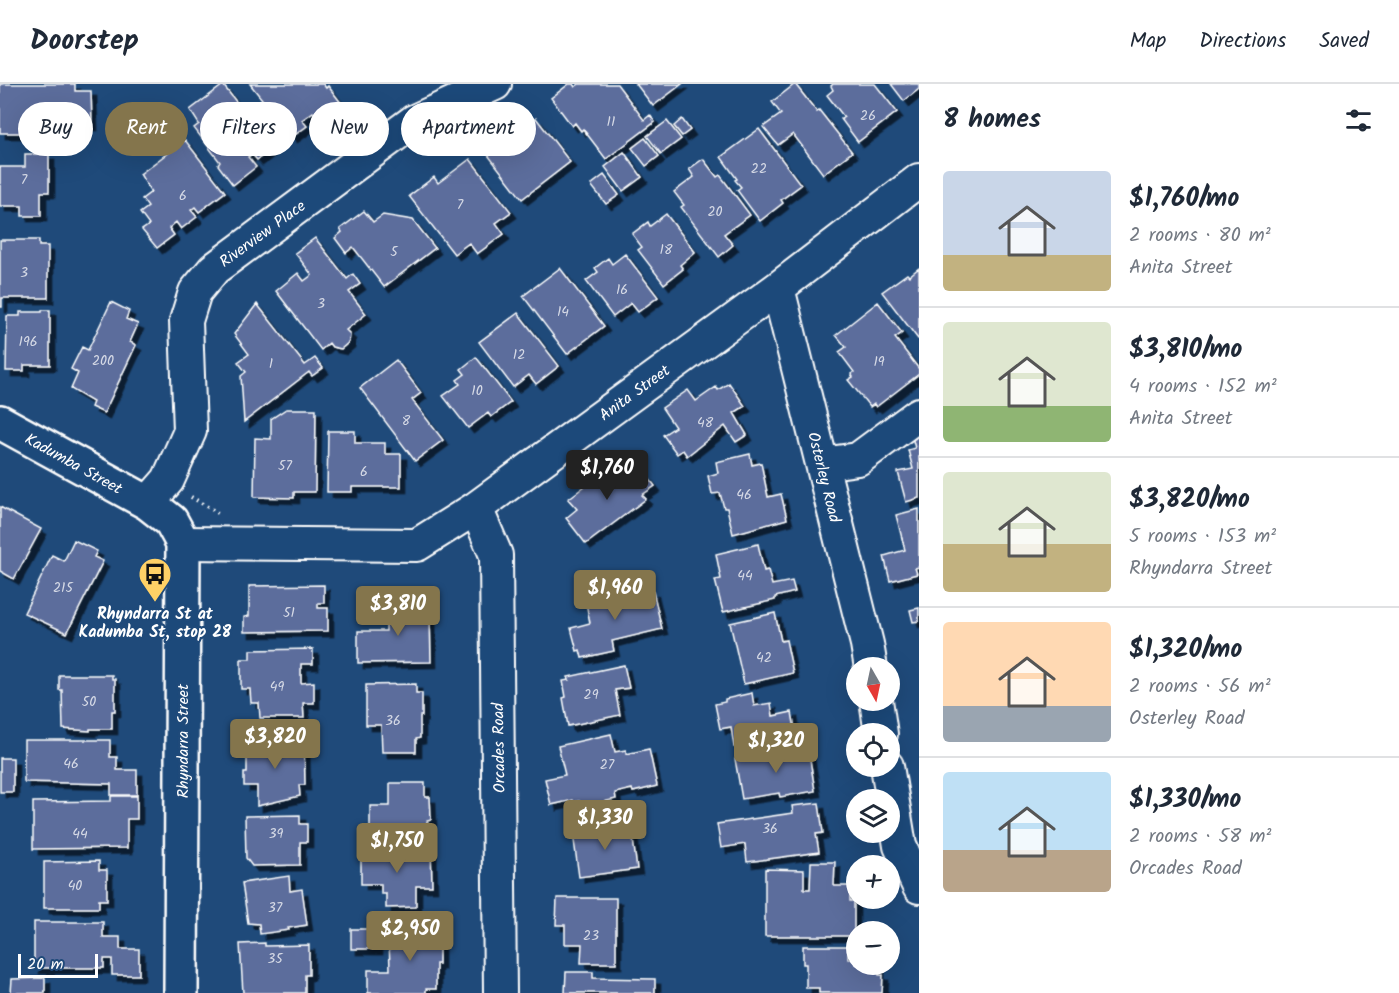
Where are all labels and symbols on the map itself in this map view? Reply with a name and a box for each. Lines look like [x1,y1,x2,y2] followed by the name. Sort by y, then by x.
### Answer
[860,105,876,127] house number: 26
[607,111,615,133] house number: 11
[751,158,767,180] house number: 22
[21,169,28,191] house number: 7
[179,185,187,207] house number: 6
[214,194,311,274] street label: Riverview Place
[457,194,464,216] house number: 7
[707,201,723,223] house number: 20
[660,239,673,261] house number: 18
[390,241,399,263] house number: 5
[20,262,28,284] house number: 3
[616,279,628,301] house number: 16
[317,293,325,315] house number: 3
[557,301,569,323] house number: 14
[18,331,38,353] house number: 196
[513,344,525,366] house number: 12
[92,350,114,372] house number: 200
[873,351,885,373] house number: 19
[269,353,273,375] house number: 1
[594,358,676,428] street label: Anita Street
[471,380,483,402] house number: 10
[402,410,411,432] house number: 8
[697,412,714,434] house number: 48
[20,427,127,502] street label: Kadumba Street
[800,429,847,526] street label: Osterley Road
[558,450,656,501] pin: $1,760
[278,455,293,477] house number: 57
[360,461,368,483] house number: 6
[736,484,752,506] house number: 46
[137,556,173,603] bus stop icon: Rhyndarra St at Kadumba St, stop 28
[737,565,753,587] house number: 44
[566,570,664,621] pin: $1,960
[53,577,74,599] house number: 215
[349,586,447,637] pin: $3,810
[79,602,232,645] place label: Rhyndarra St at Kadumba St, stop 28
[283,602,295,624] house number: 51
[756,647,772,669] house number: 42
[846,657,900,711] north arrow
[270,676,284,698] house number: 49
[171,683,196,798] street label: Rhyndarra Street
[584,684,599,706] house number: 29
[82,691,96,713] house number: 50
[486,702,513,793] street label: Orcades Road
[385,710,401,732] house number: 36
[226,719,324,770] pin: $3,820
[727,723,825,774] pin: $1,320
[63,753,79,775] house number: 46
[600,754,615,776] house number: 27
[556,800,654,851] pin: $1,330
[762,818,778,840] house number: 36
[72,823,88,845] house number: 44
[269,823,284,845] house number: 39
[348,823,446,874] pin: $1,750
[68,875,82,897] house number: 40
[268,897,283,919] house number: 37
[361,911,459,962] pin: $2,950
[583,925,599,947] house number: 23
[267,948,284,970] house number: 35
[18,951,98,978] scale bar

